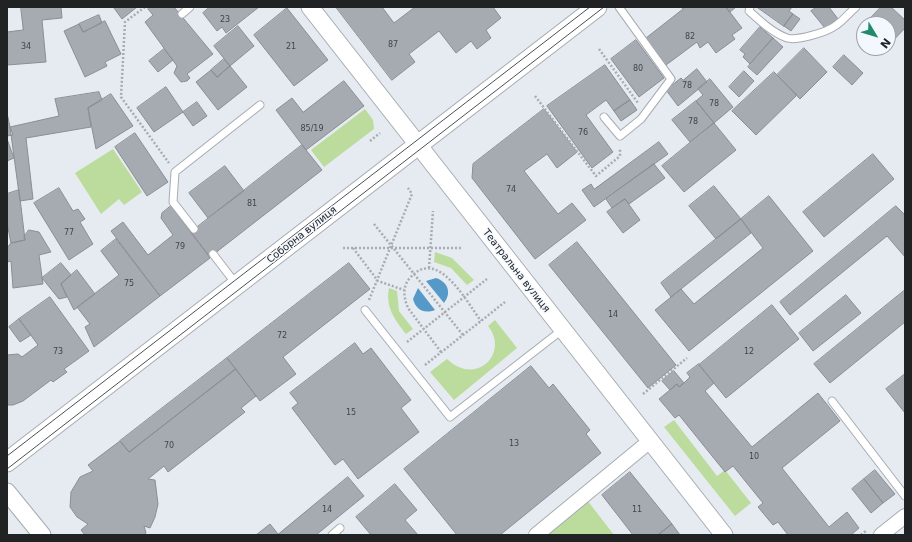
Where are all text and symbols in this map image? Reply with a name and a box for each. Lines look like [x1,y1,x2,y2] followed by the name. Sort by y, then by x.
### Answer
[220,15,230,25] house number: 23
[856,16,896,56] north arrow
[685,32,695,42] house number: 82
[877,35,893,51] text: N
[388,40,398,50] house number: 87
[21,42,31,52] house number: 34
[286,42,296,52] house number: 21
[633,64,643,74] house number: 80
[682,81,692,91] house number: 78
[709,99,719,109] house number: 78
[688,117,698,127] house number: 78
[300,124,324,134] house number: 85/19
[578,128,588,138] house number: 76
[506,185,516,195] house number: 74
[247,199,257,209] house number: 81
[265,204,339,266] street label: Соборна вулиця
[480,227,552,315] street label: Театральна вулиця
[64,228,74,238] house number: 77
[175,242,185,252] house number: 79
[124,279,134,289] house number: 75
[608,310,618,320] house number: 14
[277,331,287,341] house number: 72
[53,347,63,357] house number: 73
[744,347,754,357] house number: 12
[346,408,356,418] house number: 15
[509,439,519,449] house number: 13
[164,441,174,451] house number: 70
[749,452,759,462] house number: 10
[322,505,332,515] house number: 14
[632,505,642,515] house number: 11

